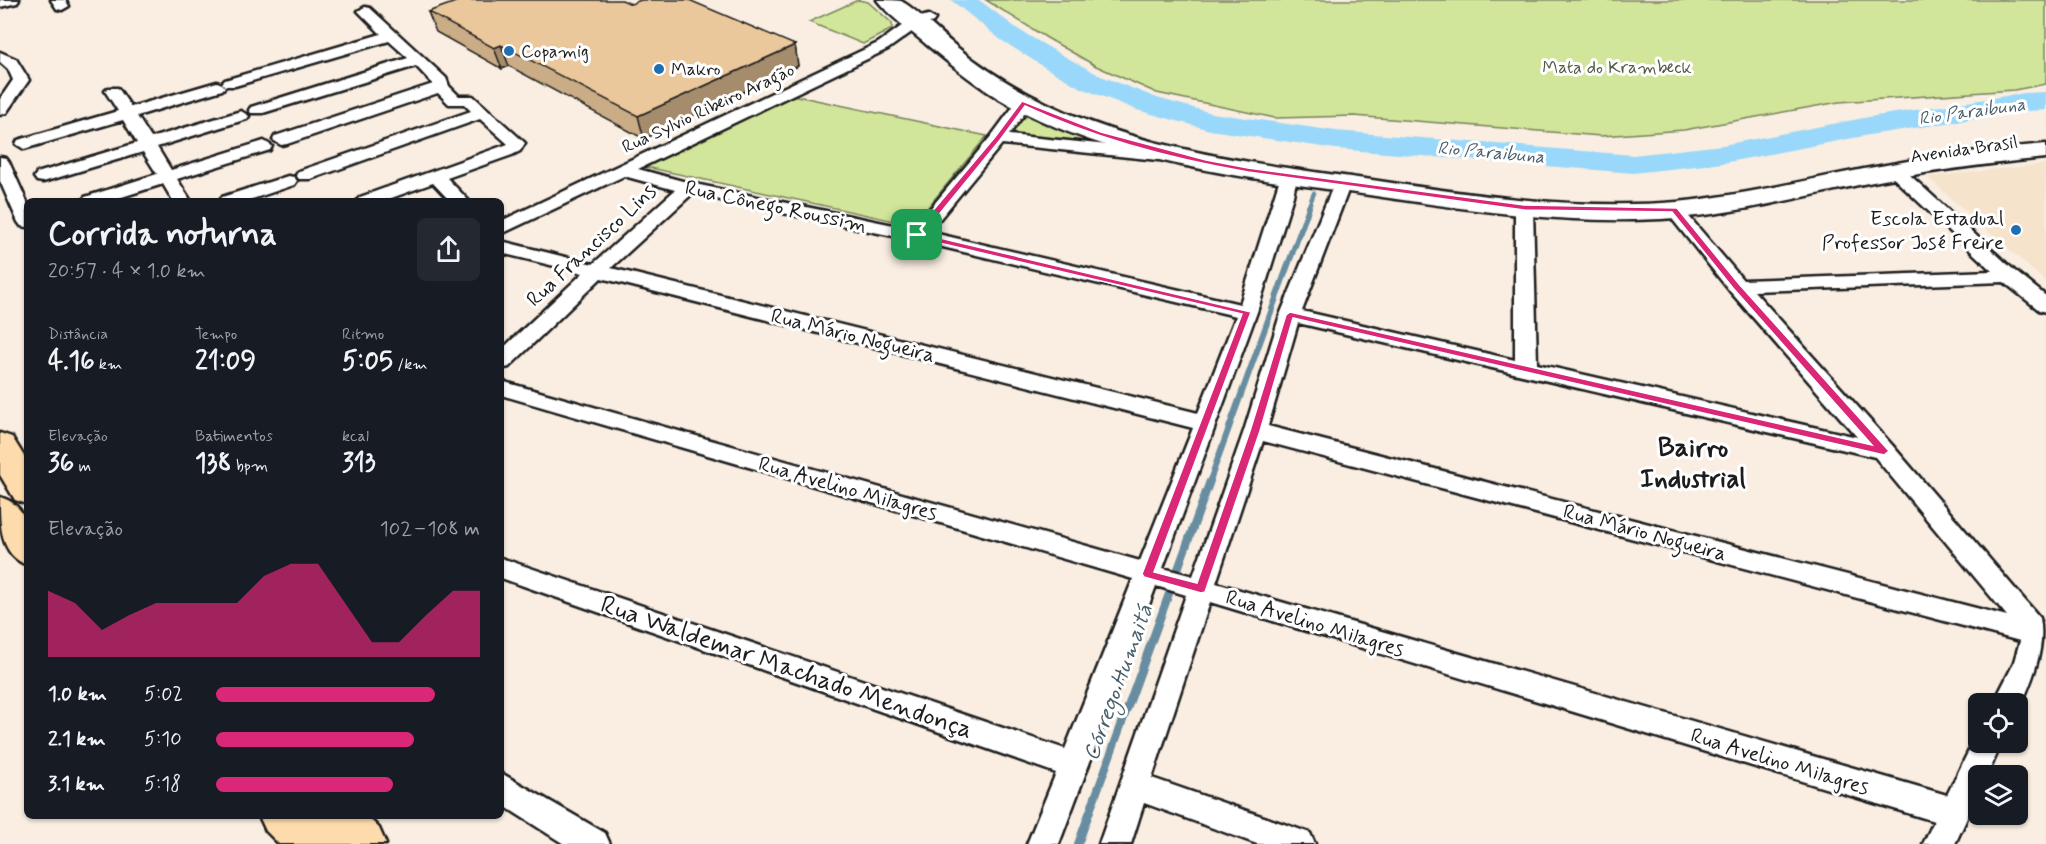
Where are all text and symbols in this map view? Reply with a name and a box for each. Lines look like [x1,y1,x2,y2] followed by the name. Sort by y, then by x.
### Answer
[521,40,589,64] place label: Copamig
[502,44,516,58] marker: Copamig
[1542,56,1692,80] park label: Mata do Krambeck
[618,58,799,161] street label: Rua Sylvio Ribeiro Aragão
[671,58,721,82] place label: Makro
[652,62,666,76] marker: Makro
[1917,93,2027,131] water label: Rio Paraibuna
[1909,131,2019,169] street label: Avenida Brasil
[1436,136,1545,170] water label: Rio Paraibuna
[682,174,869,242] street label: Rua Cônego Roussim
[521,178,663,313] street label: Rua Francisco Lins
[1822,205,2004,257] place label: Escola Estadual Professor José Freire
[891,209,942,260] pin
[48,213,277,257] text: Corrida noturna
[417,218,480,281] button: share
[900,218,933,251] icon: arrive
[2009,223,2023,237] marker: Escola Estadual Professor José Freire
[48,258,206,285] text: 20:57 · 4 × 1.0 km
[767,302,938,372] street label: Rua Mário Nogueira
[48,324,108,345] text: Distância
[195,324,237,345] text: Tempo
[342,324,384,345] text: Ritmo
[48,345,95,379] text: 4.16
[195,345,256,379] text: 21:09
[342,345,393,379] text: 5:05
[95,354,122,375] text: km
[393,354,428,375] text: /km
[48,426,108,447] text: Elevação
[195,426,273,447] text: Batimentos
[342,426,369,447] text: kcal
[1640,431,1746,497] district label: Bairro Industrial
[48,447,74,481] text: 36
[195,447,232,481] text: 138
[342,447,376,481] text: 313
[755,450,940,528] street label: Rua Avelino Milagres
[74,456,91,477] text: m
[232,456,268,477] text: bpm
[1559,498,1730,570] street label: Rua Mário Nogueira
[48,516,123,543] text: Elevação
[380,516,480,543] text: 102–108 m
[1222,584,1407,664] street label: Rua Avelino Milagres
[596,588,977,748] street label: Rua Waldemar Machado Mendonça
[1078,600,1162,765] water label: Córrego Humaitá
[48,681,107,708] text: 1.0 km
[144,681,183,708] text: 5:02
[1968,693,2028,825] map controls
[1968,693,2028,753] button: locate
[1687,722,1872,802] street label: Rua Avelino Milagres
[48,726,105,753] text: 2.1 km
[144,726,182,753] text: 5:10
[1968,765,2028,825] button: layers
[48,771,105,798] text: 3.1 km
[144,771,181,798] text: 5:18

